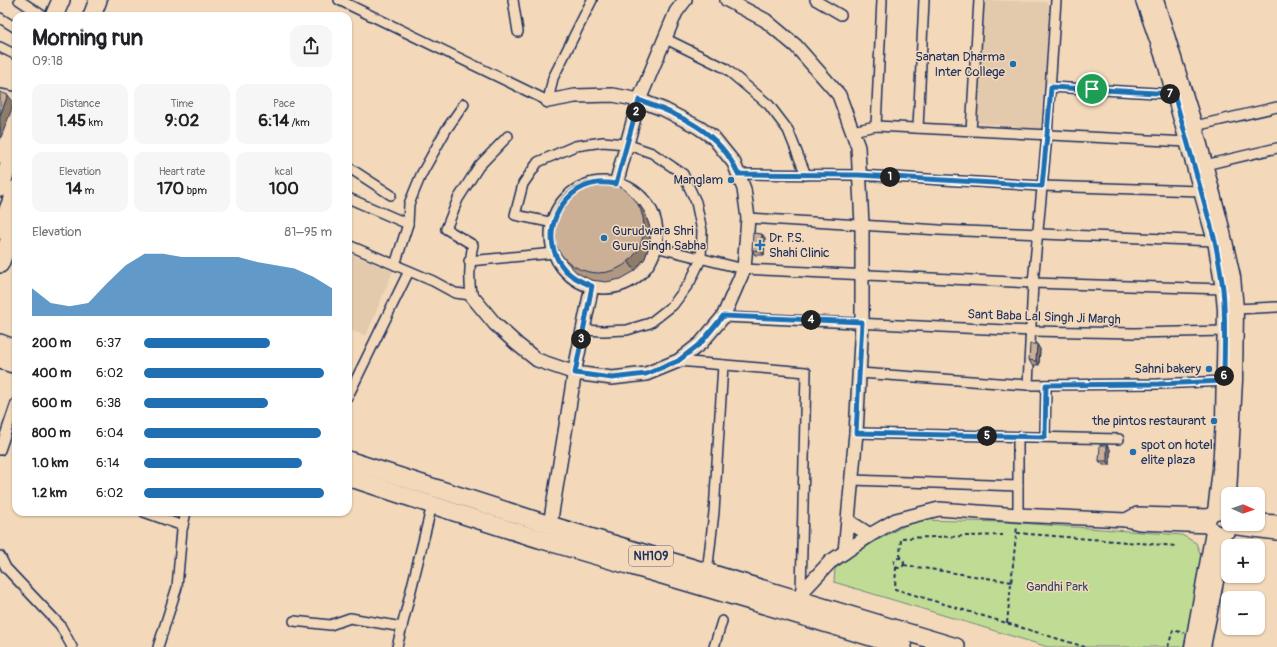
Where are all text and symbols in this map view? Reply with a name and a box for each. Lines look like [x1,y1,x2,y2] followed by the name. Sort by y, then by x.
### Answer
[32,24,143,52] text: Morning run
[290,25,332,67] button: share
[915,49,1006,80] place label: Sanatan Dharma Inter College
[32,53,63,69] text: 09:18
[1008,59,1018,69] marker: Sanatan Dharma Inter College
[1075,72,1109,106] pin
[1081,78,1103,100] icon: arrive
[1160,84,1180,104] pin: 7
[1167,87,1173,100] text: 7
[60,97,100,110] text: Distance
[171,97,194,110] text: Time
[273,97,295,110] text: Pace
[626,102,646,122] pin: 2
[633,105,639,118] text: 2
[57,110,86,131] text: 1.45
[165,110,199,131] text: 9:02
[258,110,289,131] text: 6:14
[86,116,103,129] text: km
[289,116,310,129] text: /km
[59,165,101,178] text: Elevation
[159,165,205,178] text: Heart rate
[275,165,293,178] text: kcal
[880,167,900,187] pin: 1
[888,170,892,183] text: 1
[673,172,723,188] place label: Manglam
[726,175,736,185] marker: Manglam
[66,178,82,199] text: 14
[157,178,184,199] text: 170
[269,178,299,199] text: 100
[82,184,94,197] text: m
[184,184,207,197] text: bpm
[612,223,706,254] place label: Gurudwara Shri Guru Singh Sabha
[32,224,82,240] text: Elevation
[285,224,332,240] text: 81–95 m
[769,230,830,261] place label: Dr. P.S. Shahi Clinic
[599,233,609,243] marker: Gurudwara Shri Guru Singh Sabha
[754,239,766,251] marker: Dr. P.S. Shahi Clinic
[967,306,1121,328] street label: Sant Baba Lal Singh Ji Margh
[801,310,821,330] pin: 4
[808,313,814,326] text: 4
[571,329,591,349] pin: 3
[578,332,584,345] text: 3
[32,335,71,351] text: 200 m
[96,335,121,351] text: 6:37
[1134,361,1201,377] place label: Sahni bakery
[1204,364,1214,374] marker: Sahni bakery
[32,365,72,381] text: 400 m
[96,365,123,381] text: 6:02
[1214,366,1234,386] pin: 6
[1221,369,1227,382] text: 6
[32,395,72,411] text: 600 m
[96,395,121,411] text: 6:38
[1091,413,1207,429] place label: the pintos restaurant
[1209,416,1219,426] marker: the pintos restaurant
[32,425,71,441] text: 800 m
[96,425,123,441] text: 6:04
[977,426,997,446] pin: 5
[984,429,990,442] text: 5
[1141,437,1213,468] place label: spot on hotel elite plaza
[1128,447,1138,457] marker: spot on hotel elite plaza
[32,455,69,471] text: 1.0 km
[96,455,120,471] text: 6:14
[32,485,67,501] text: 1.2 km
[96,485,123,501] text: 6:02
[1221,487,1265,531] north arrow
[1221,487,1265,635] map controls
[1221,539,1265,583] button: +
[629,546,673,566] road number: NH109
[1026,579,1089,595] park label: Gandhi Park
[1221,591,1265,635] button: −

